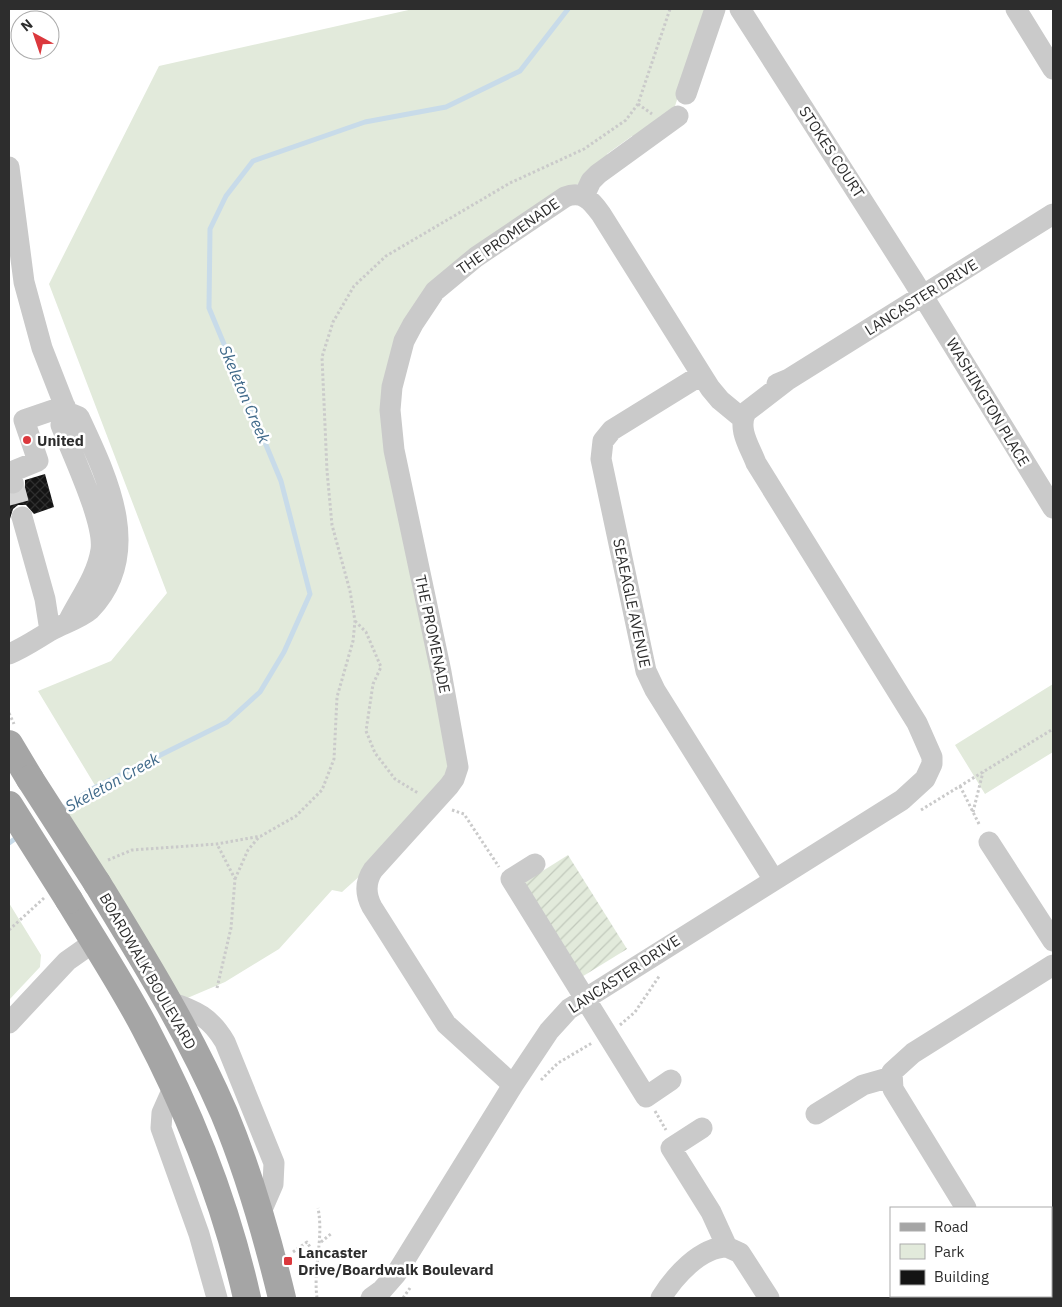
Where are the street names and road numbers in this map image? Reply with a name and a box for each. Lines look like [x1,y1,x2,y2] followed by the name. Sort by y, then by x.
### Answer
[795,103,869,202] street label: STOKES COURT
[453,194,563,278] street label: THE PROMENADE
[861,255,981,339] street label: LANCASTER DRIVE
[942,334,1034,470] street label: WASHINGTON PLACE
[609,537,655,669] street label: SEAEAGLE AVENUE
[411,573,455,695] street label: THE PROMENADE
[95,889,201,1053] street label: BOARDWALK BOULEVARD
[565,931,683,1017] street label: LANCASTER DRIVE

